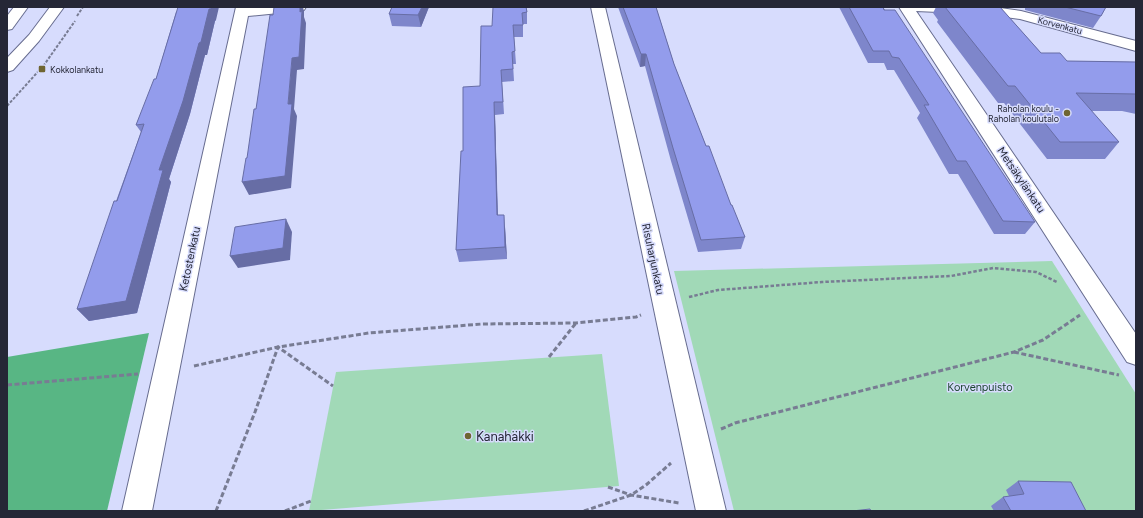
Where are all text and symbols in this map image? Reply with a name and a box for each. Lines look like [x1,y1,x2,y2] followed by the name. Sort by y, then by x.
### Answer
[1037,14,1083,36] street label: Korvenkatu
[37,64,47,74] marker: Kokkolankatu
[50,64,103,75] place label: Kokkolankatu
[988,103,1059,124] place label: Raholan koulu - Raholan koulutalo
[1062,108,1072,118] marker: Raholan koulu - Raholan koulutalo
[994,145,1048,215] street label: Metsäkylänkatu
[639,222,667,296] street label: Risuharjunkatu
[177,226,203,292] street label: Ketostenkatu
[947,381,1013,394] park label: Korvenpuisto
[476,429,534,444] place label: Kanahäkki
[463,431,473,441] marker: Kanahäkki

